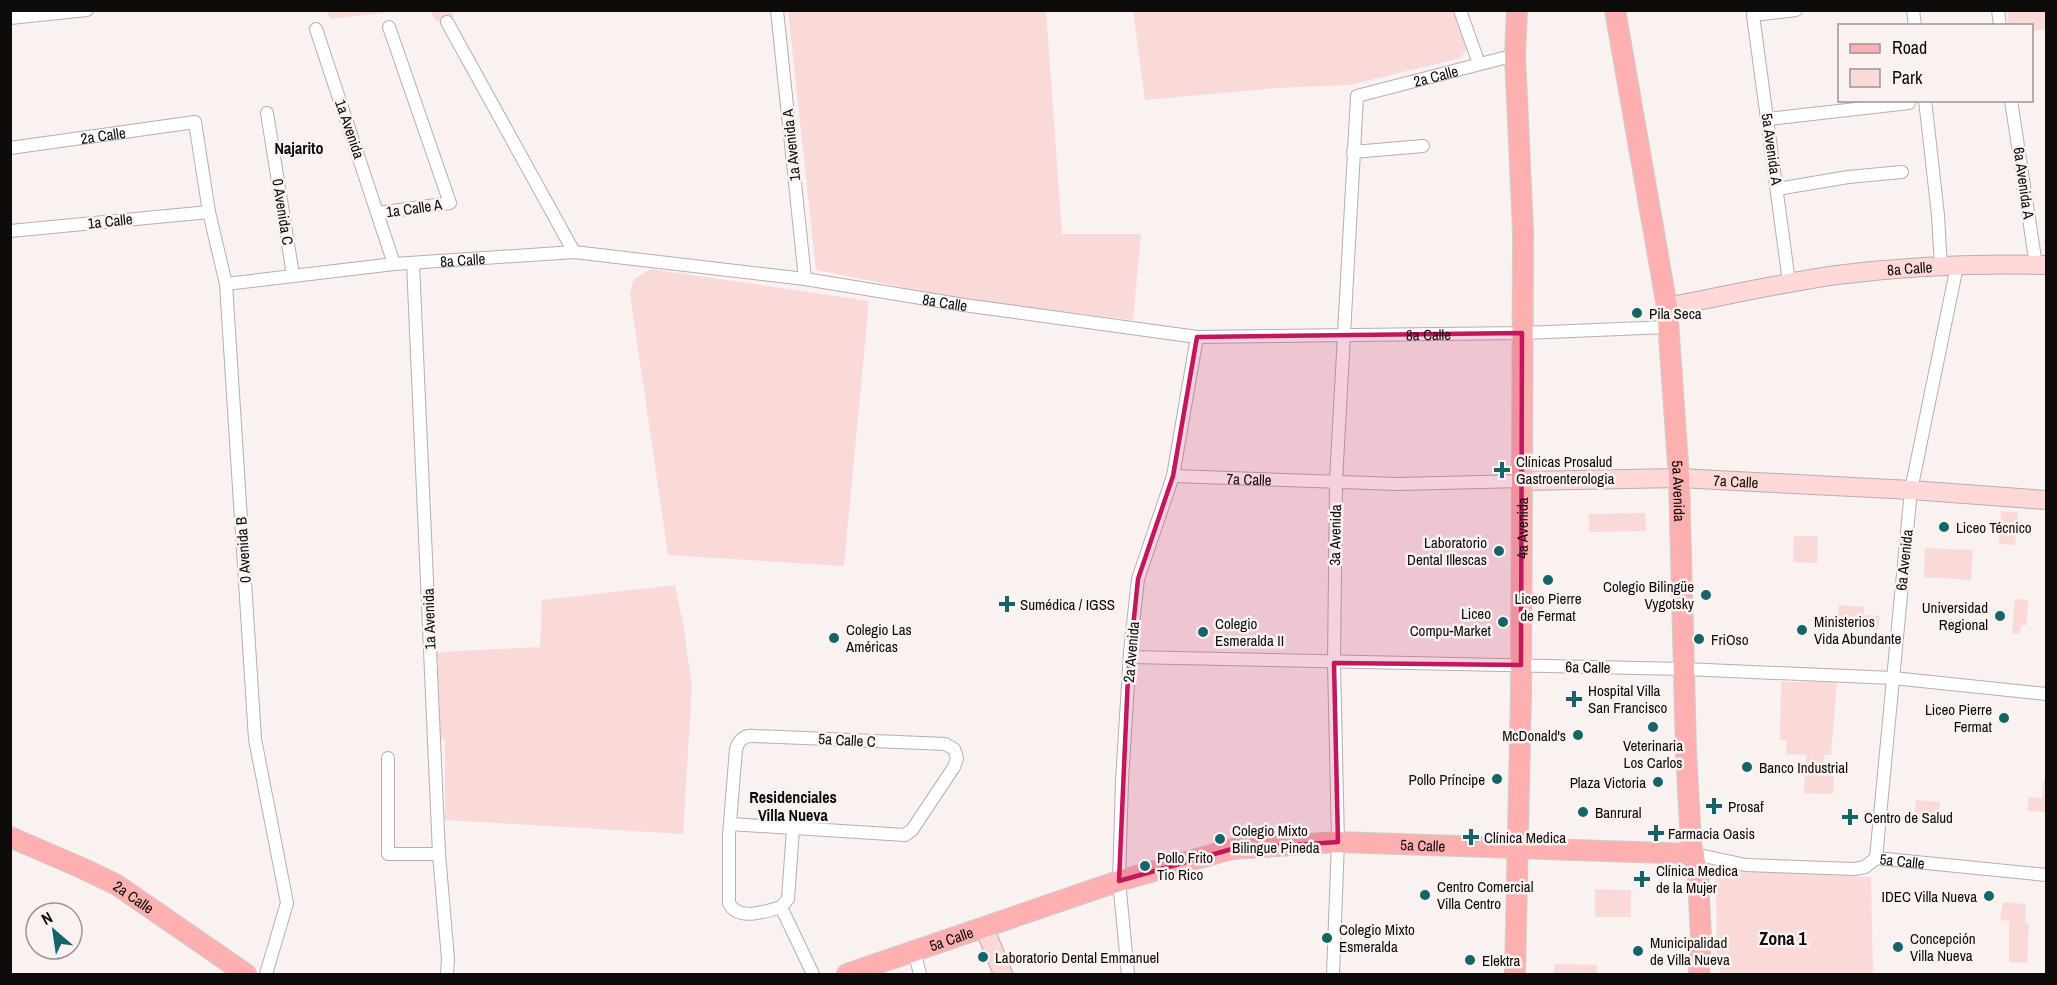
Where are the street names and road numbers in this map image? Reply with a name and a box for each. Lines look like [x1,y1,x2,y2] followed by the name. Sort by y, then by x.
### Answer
[1411,60,1460,91] street label: 2a Calle
[330,97,370,162] street label: 1a Avenida
[777,107,805,182] street label: 1a Avenida A
[1757,112,1788,187] street label: 5a Avenida A
[79,121,127,148] street label: 2a Calle
[2009,146,2040,221] street label: 6a Avenida A
[267,177,299,247] street label: 0 Avenida C
[385,194,444,222] street label: 1a Calle A
[86,208,134,234] street label: 1a Calle
[439,247,486,271] street label: 8a Calle
[1886,256,1933,280] street label: 8a Calle
[921,288,969,316] street label: 8a Calle
[1406,323,1451,345] street label: 8a Calle
[1667,460,1691,522] street label: 5a Avenida
[1226,467,1272,490] street label: 7a Calle
[1713,469,1759,493] street label: 7a Calle
[1511,497,1532,559] street label: 4a Avenida
[1324,504,1346,566] street label: 3a Avenida
[230,516,256,584] street label: 0 Avenida B
[1890,528,1918,592] street label: 6a Avenida
[417,588,441,650] street label: 1a Avenida
[1118,620,1144,683] street label: 2a Avenida
[1565,656,1611,678] street label: 6a Calle
[818,728,876,752] street label: 5a Calle C
[1400,834,1446,856] street label: 5a Calle
[1879,848,1926,873] street label: 5a Calle
[109,875,159,918] street label: 2a Calle
[926,921,976,956] street label: 5a Calle

